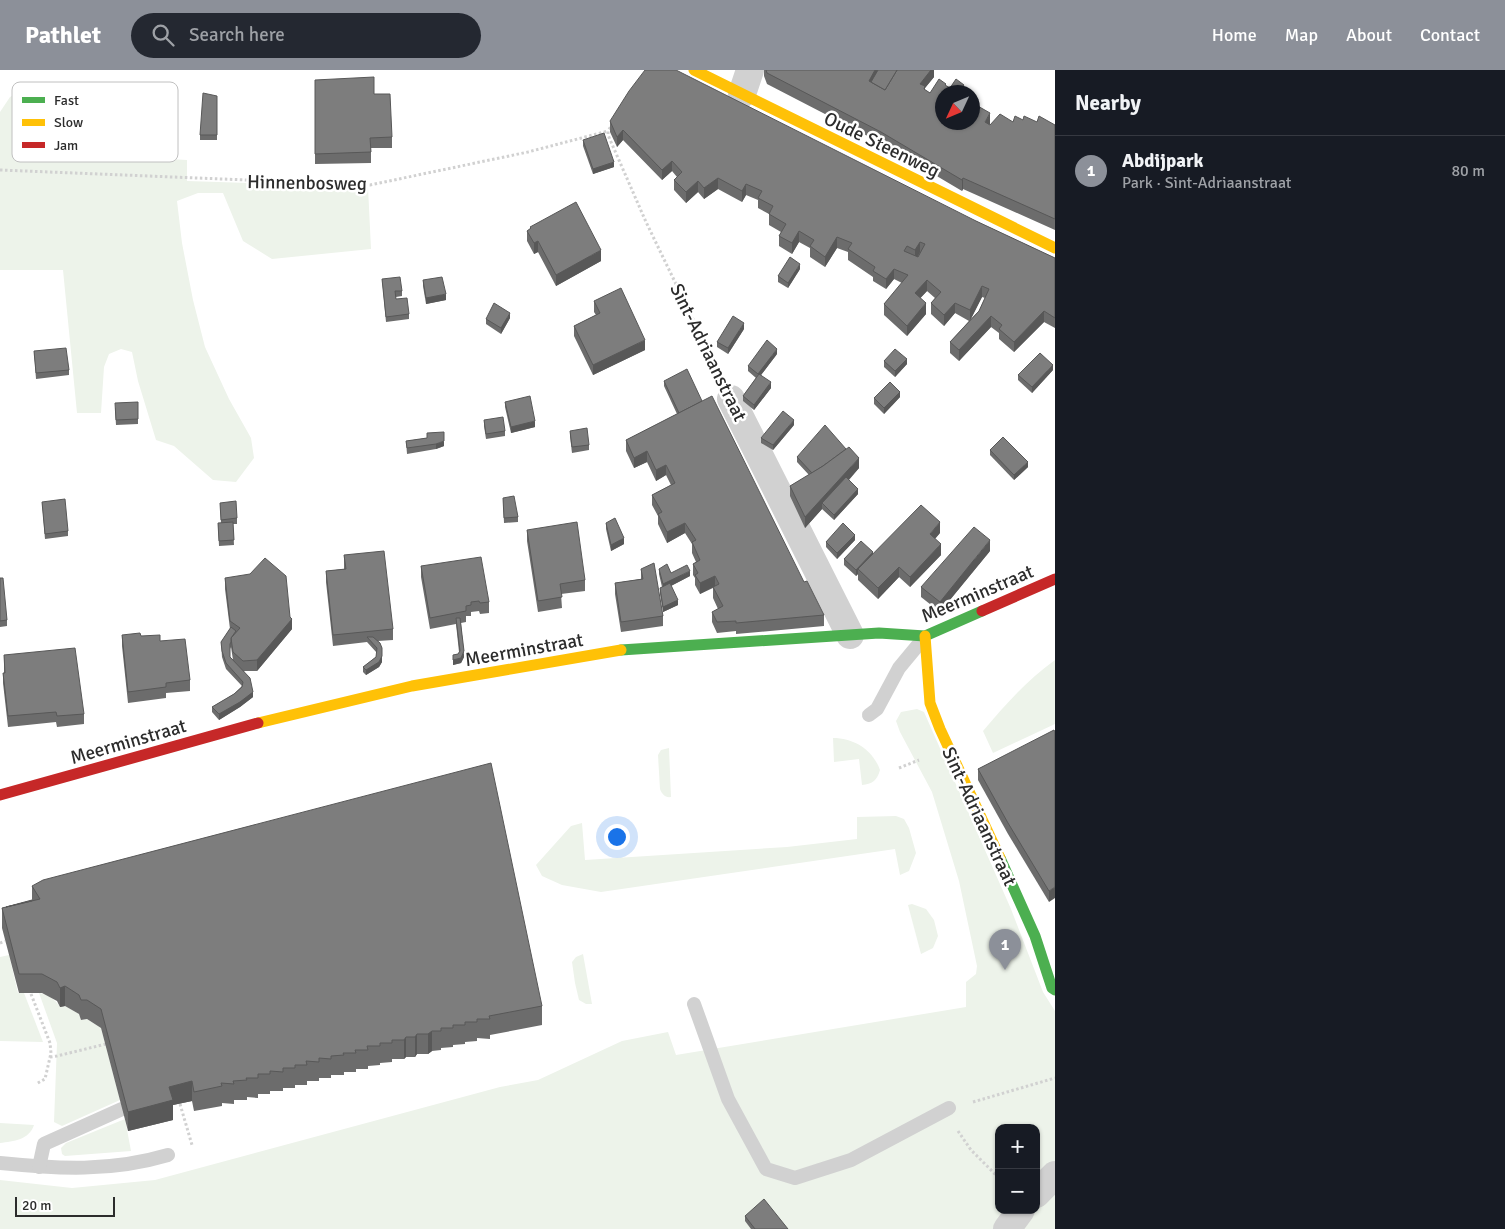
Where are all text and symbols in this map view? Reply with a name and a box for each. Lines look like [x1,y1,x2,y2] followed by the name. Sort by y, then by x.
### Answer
[131,13,481,58] search box
[25,20,101,50] text: Pathlet
[149,21,177,49] icon: search
[189,23,285,47] text: Search here
[1212,24,1257,46] text: Home
[1285,24,1318,46] text: Map
[1346,24,1392,46] text: About
[1420,24,1480,46] text: Contact
[12,82,178,162] legend
[935,85,980,130] north arrow
[1075,90,1141,116] text: Nearby
[54,92,79,109] text: Fast
[820,107,943,183] street label: Oude Steenweg
[54,114,83,131] text: Slow
[54,137,78,154] text: Jam
[1122,149,1203,173] text: Abdijpark
[1087,161,1095,181] text: 1
[1451,161,1485,181] text: 80 m
[247,170,367,196] street label: Hinnenbosweg
[1122,173,1291,193] text: Park · Sint-Adriaanstraat
[664,280,752,426] street label: Sint-Adriaanstraat
[918,559,1037,628] street label: Meerminstraat
[463,628,585,672] street label: Meerminstraat
[68,714,189,770] street label: Meerminstraat
[936,743,1022,890] street label: Sint-Adriaanstraat
[604,824,630,850] your location
[989,929,1021,970] pin: 1
[995,1124,1040,1214] map controls
[995,1124,1040,1169] button: +
[995,1169,1040,1214] button: −
[15,1194,115,1217] scale bar
[22,1197,51,1214] text: 20 m

